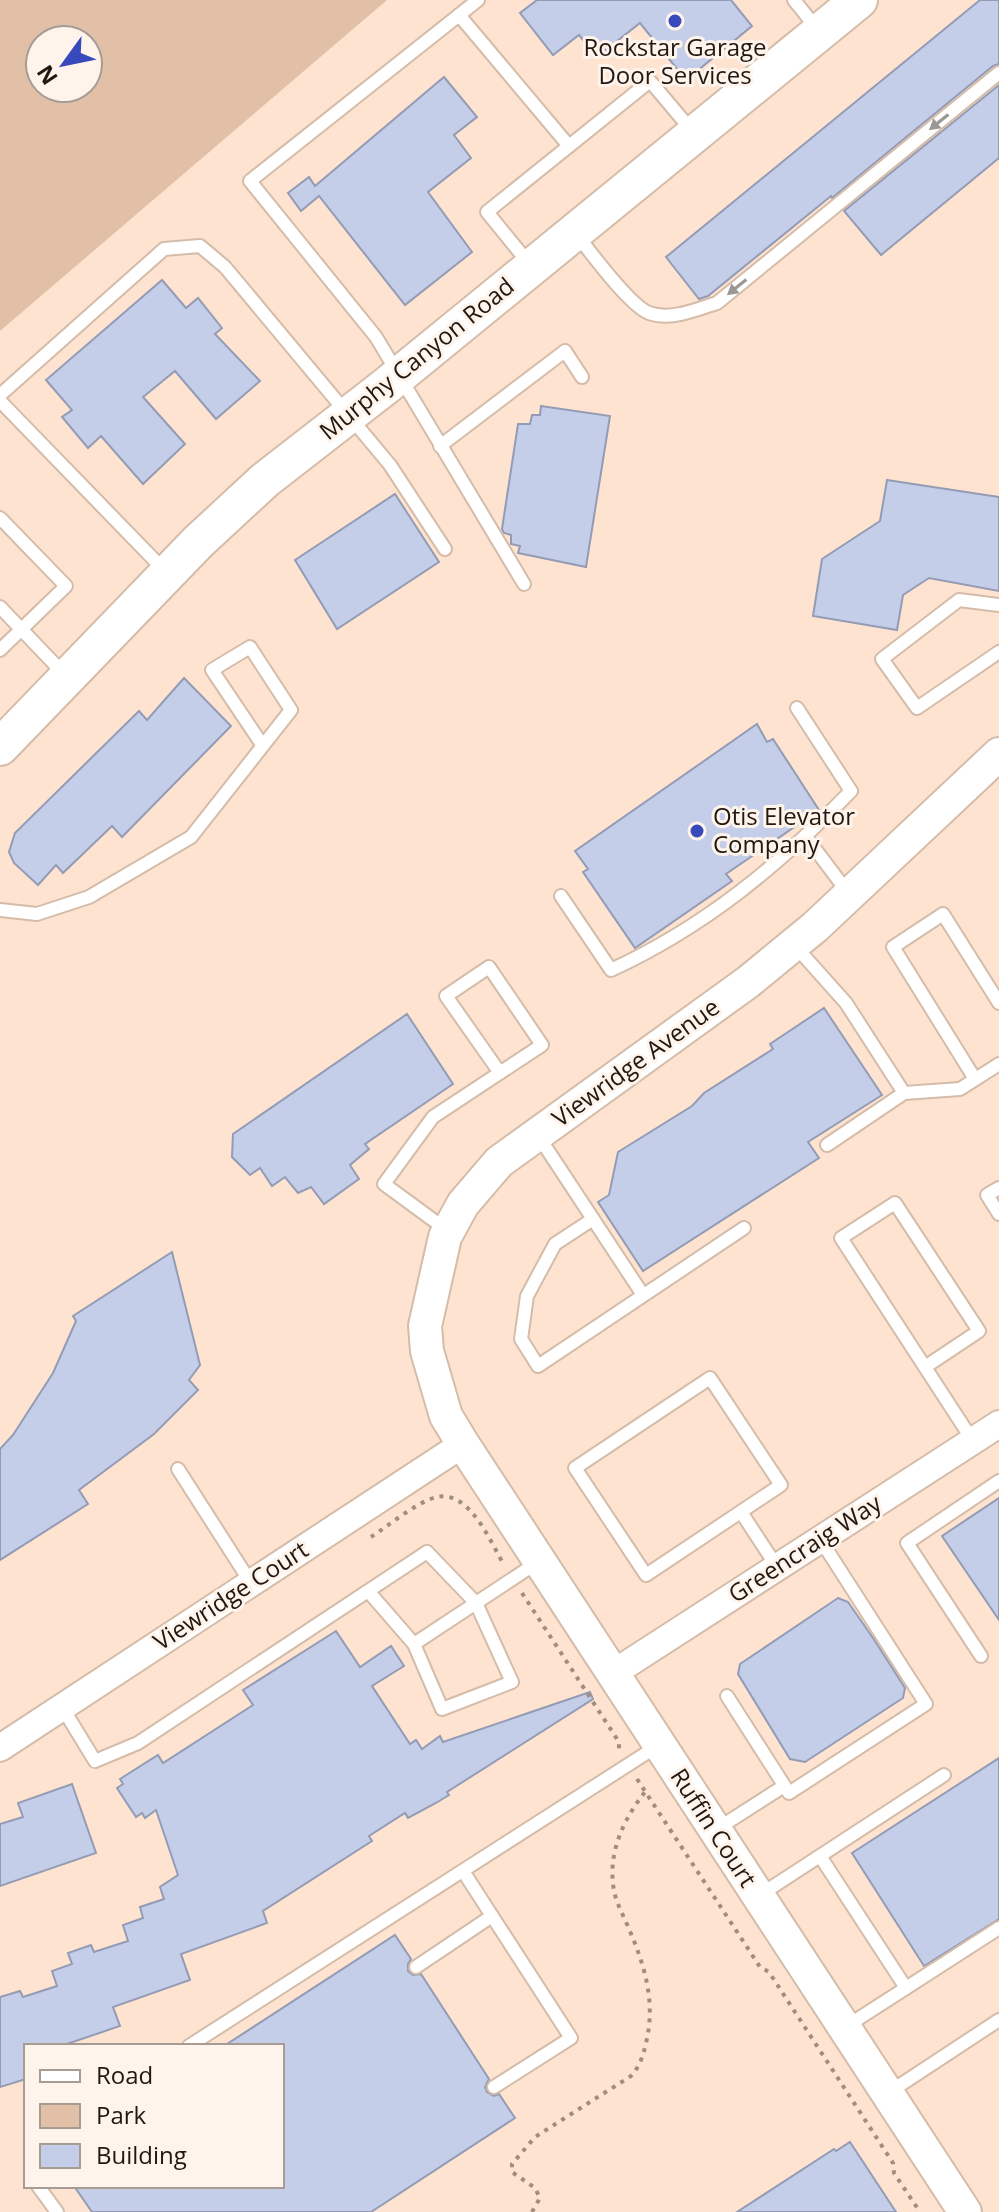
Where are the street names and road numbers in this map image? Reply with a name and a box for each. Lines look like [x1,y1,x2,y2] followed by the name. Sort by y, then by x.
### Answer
[312,269,520,447] street label: Murphy Canyon Road
[545,990,725,1134] street label: Viewridge Avenue
[721,1485,888,1610] street label: Greencraig Way
[146,1532,314,1657] street label: Viewridge Court
[664,1761,765,1893] street label: Ruffin Court

